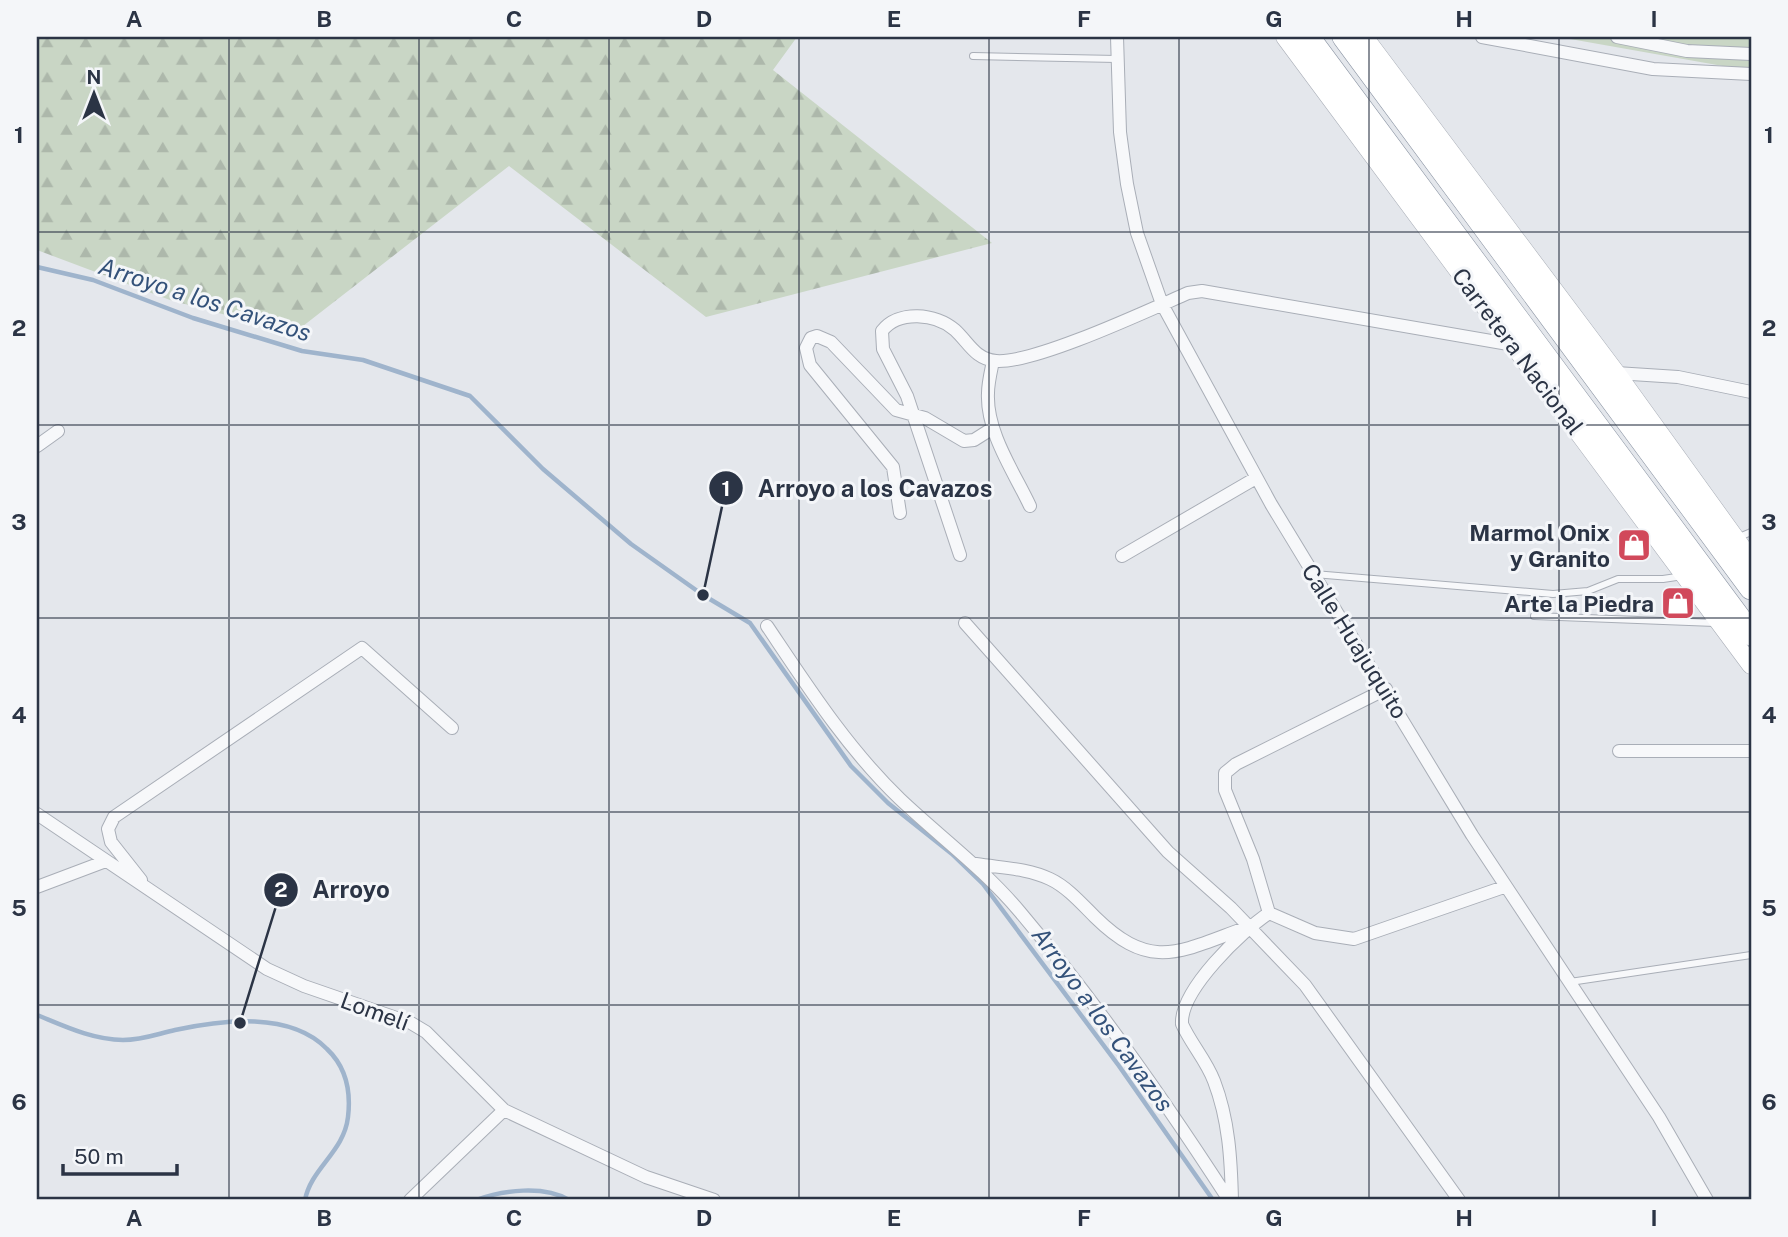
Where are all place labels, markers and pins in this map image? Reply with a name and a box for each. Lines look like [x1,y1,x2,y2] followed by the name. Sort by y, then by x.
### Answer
[709,466,1006,511] callout: Arroyo a los Cavazos
[1469,519,1610,572] place label: Marmol Onix y Granito
[1615,526,1653,564] shop icon: Marmol Onix y Granito
[1659,584,1697,622] shop icon: Arte la Piedra
[1504,590,1654,617] place label: Arte la Piedra
[264,868,404,913] callout: Arroyo

